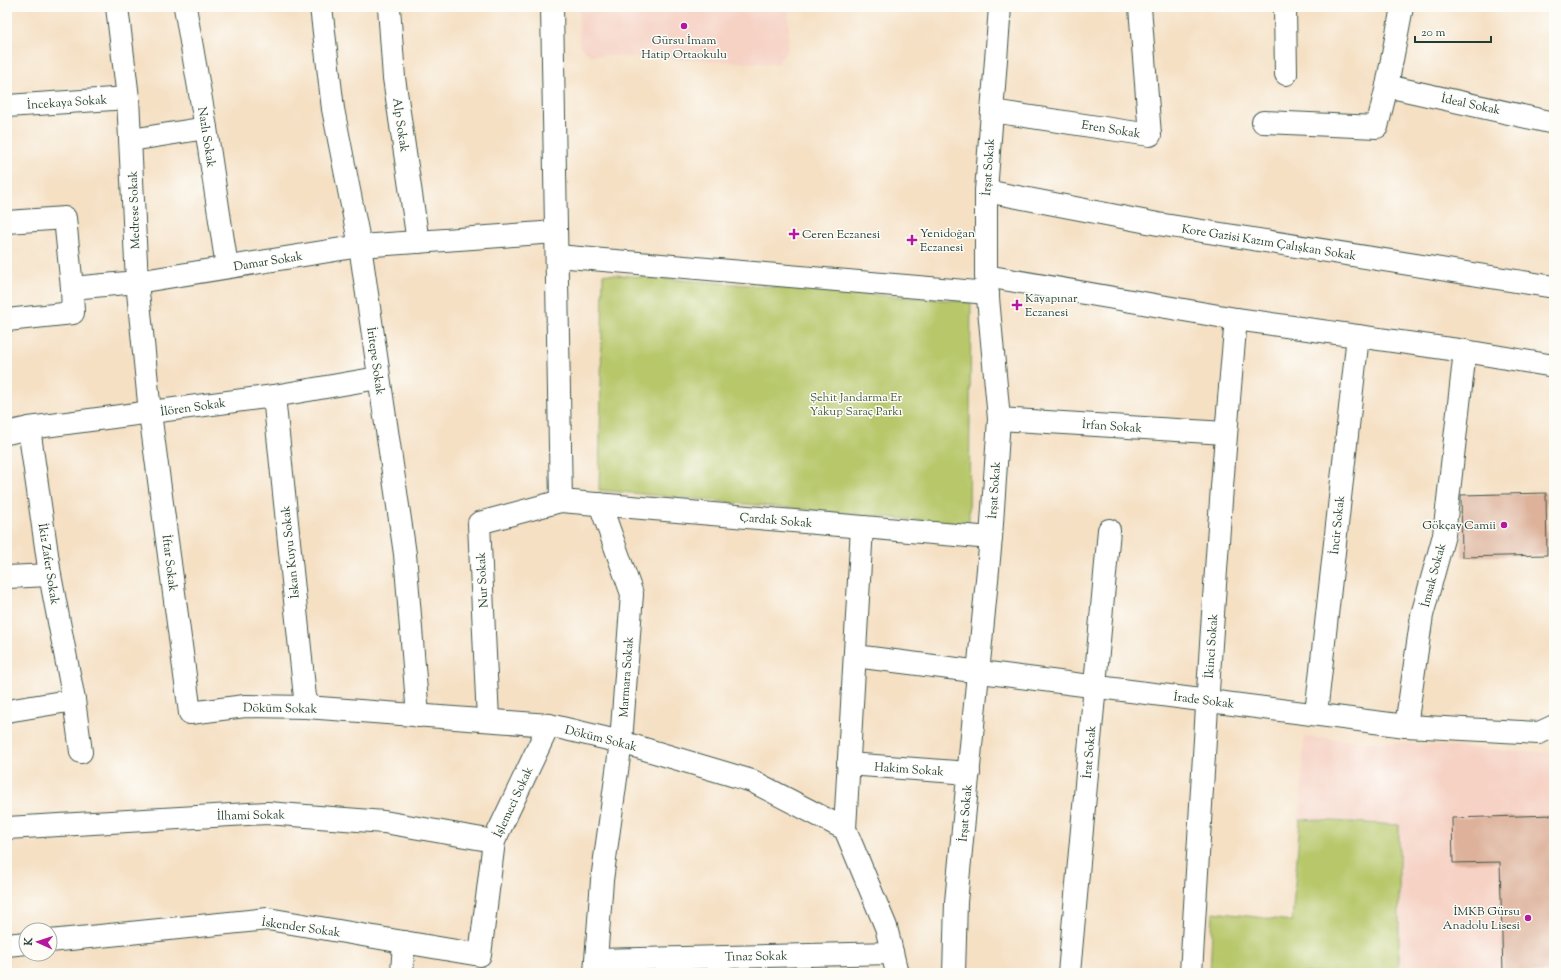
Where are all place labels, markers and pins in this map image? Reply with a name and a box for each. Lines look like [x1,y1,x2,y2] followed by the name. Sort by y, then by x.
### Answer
[679,21,689,31] marker: Gürsu İmam Hatip Ortaokulu
[641,32,727,64] place label: Gürsu İmam Hatip Ortaokulu
[920,225,975,257] place label: Yenidoğan Eczanesi
[802,226,881,244] place label: Ceren Eczanesi
[789,229,799,239] marker: Ceren Eczanesi
[907,235,917,245] marker: Yenidoğan Eczanesi
[1025,290,1078,322] place label: Kayapınar Eczanesi
[1012,300,1022,310] marker: Kayapınar Eczanesi
[1422,517,1497,535] place label: Gökçay Camii
[1499,520,1509,530] marker: Gökçay Camii
[1443,903,1521,935] place label: İMKB Gürsu Anadolu Lisesi
[1523,913,1533,923] marker: İMKB Gürsu Anadolu Lisesi

